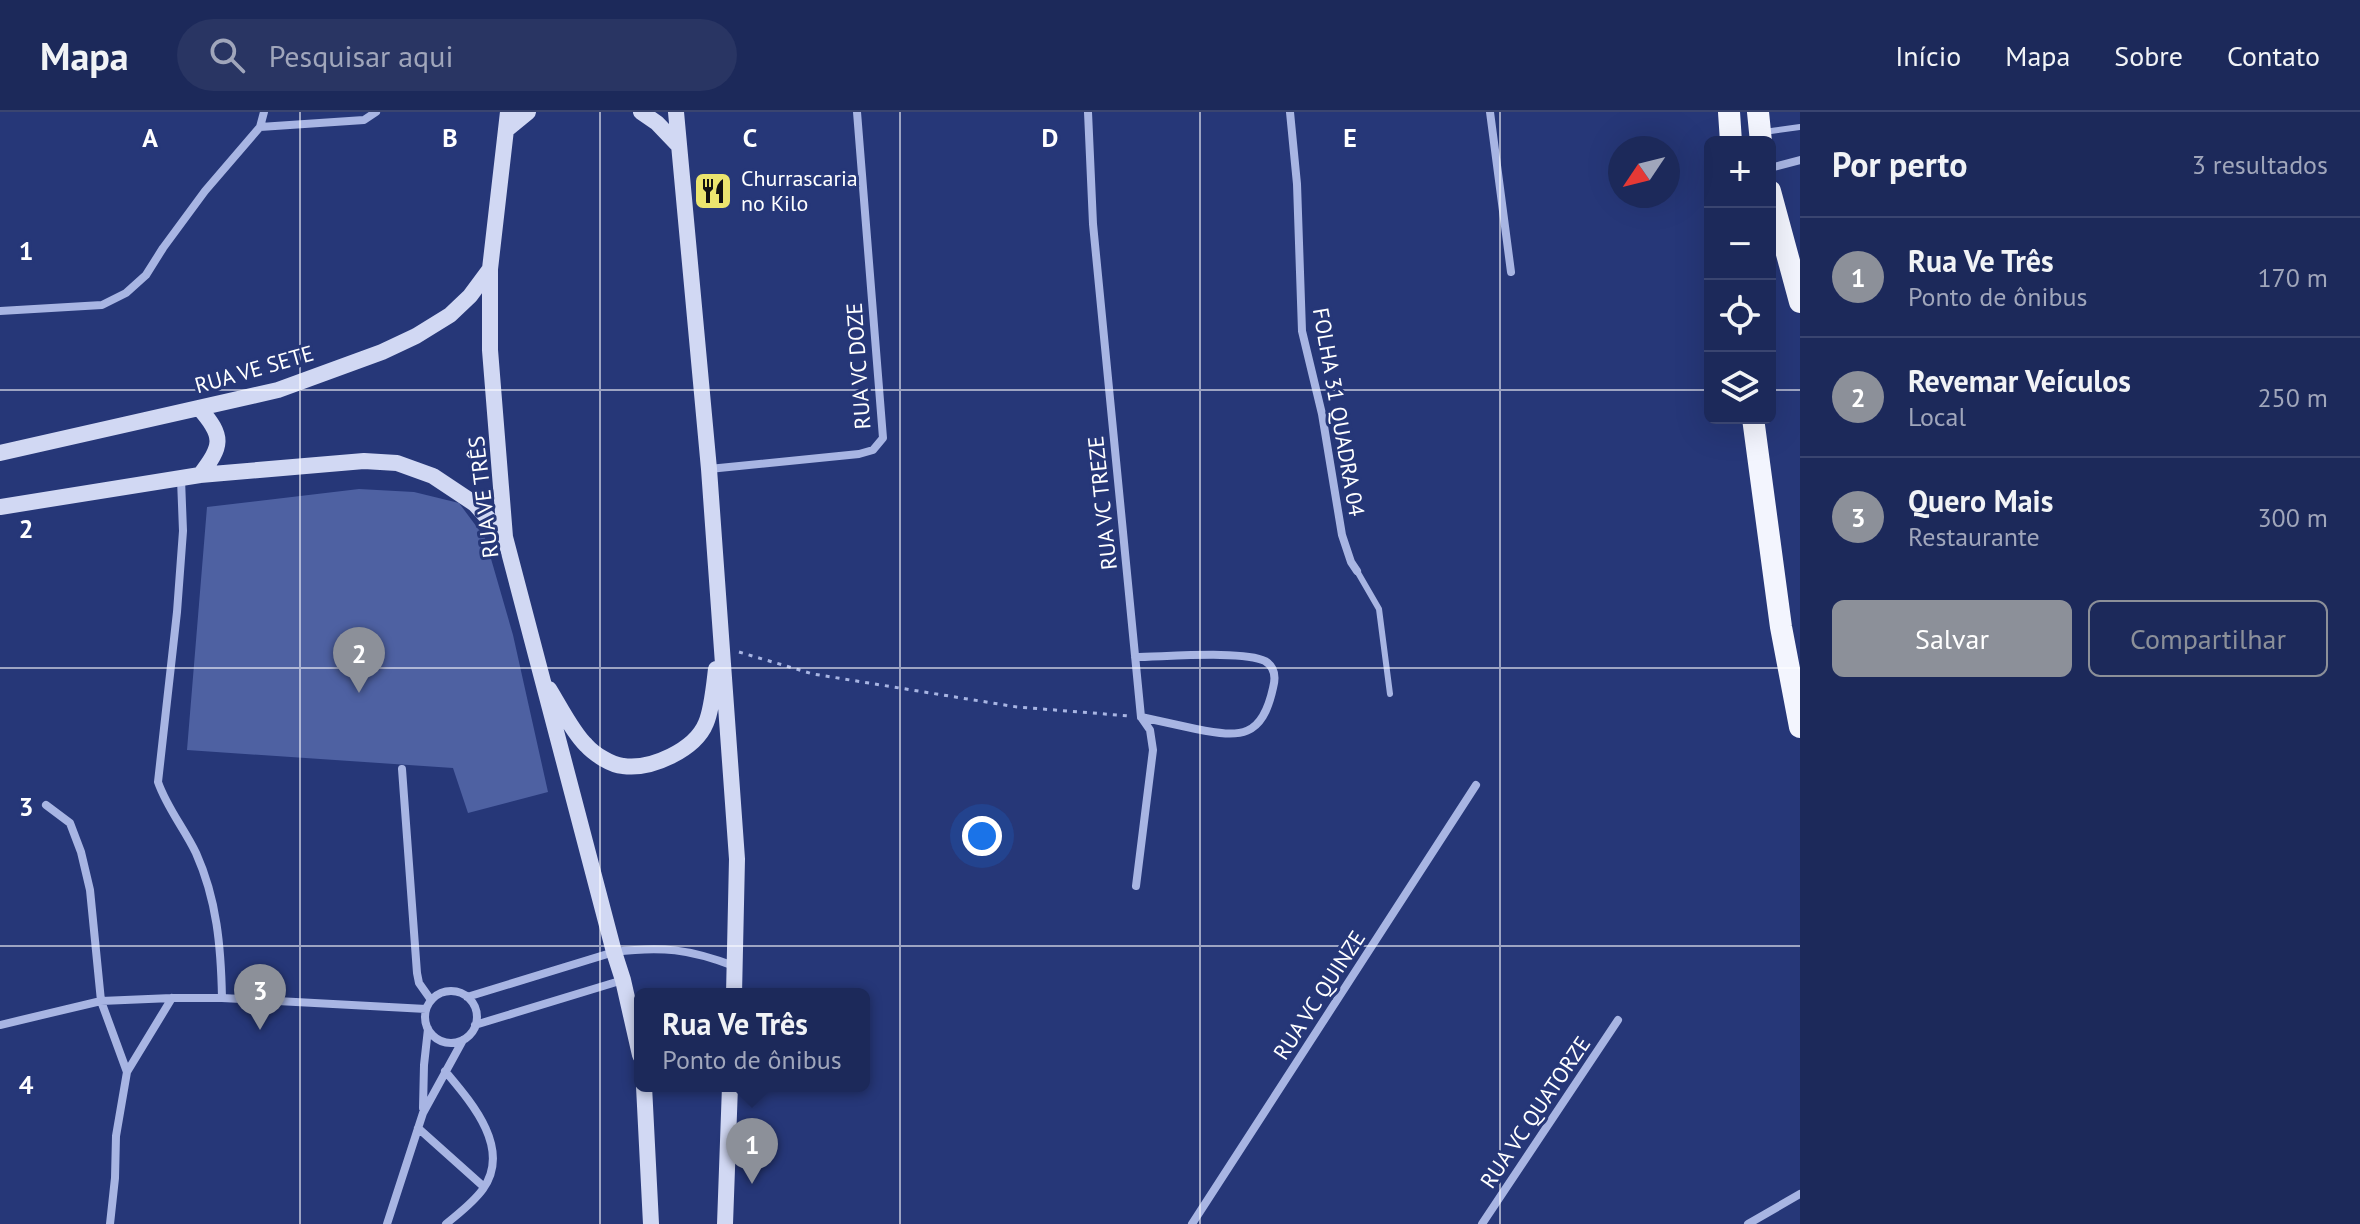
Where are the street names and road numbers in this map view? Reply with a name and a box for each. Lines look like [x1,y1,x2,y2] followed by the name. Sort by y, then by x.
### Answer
[840,302,876,430] street label: RUA VC DOZE
[1307,306,1371,518] street label: FOLHA 31 QUADRA 04
[191,339,317,399] street label: RUA VE SETE
[462,434,504,560] street label: RUA VE TRÊS
[1081,435,1123,571] street label: RUA VC TREZE
[1267,925,1371,1065] street label: RUA VC QUINZE
[1474,1031,1596,1193] street label: RUA VC QUATORZE

